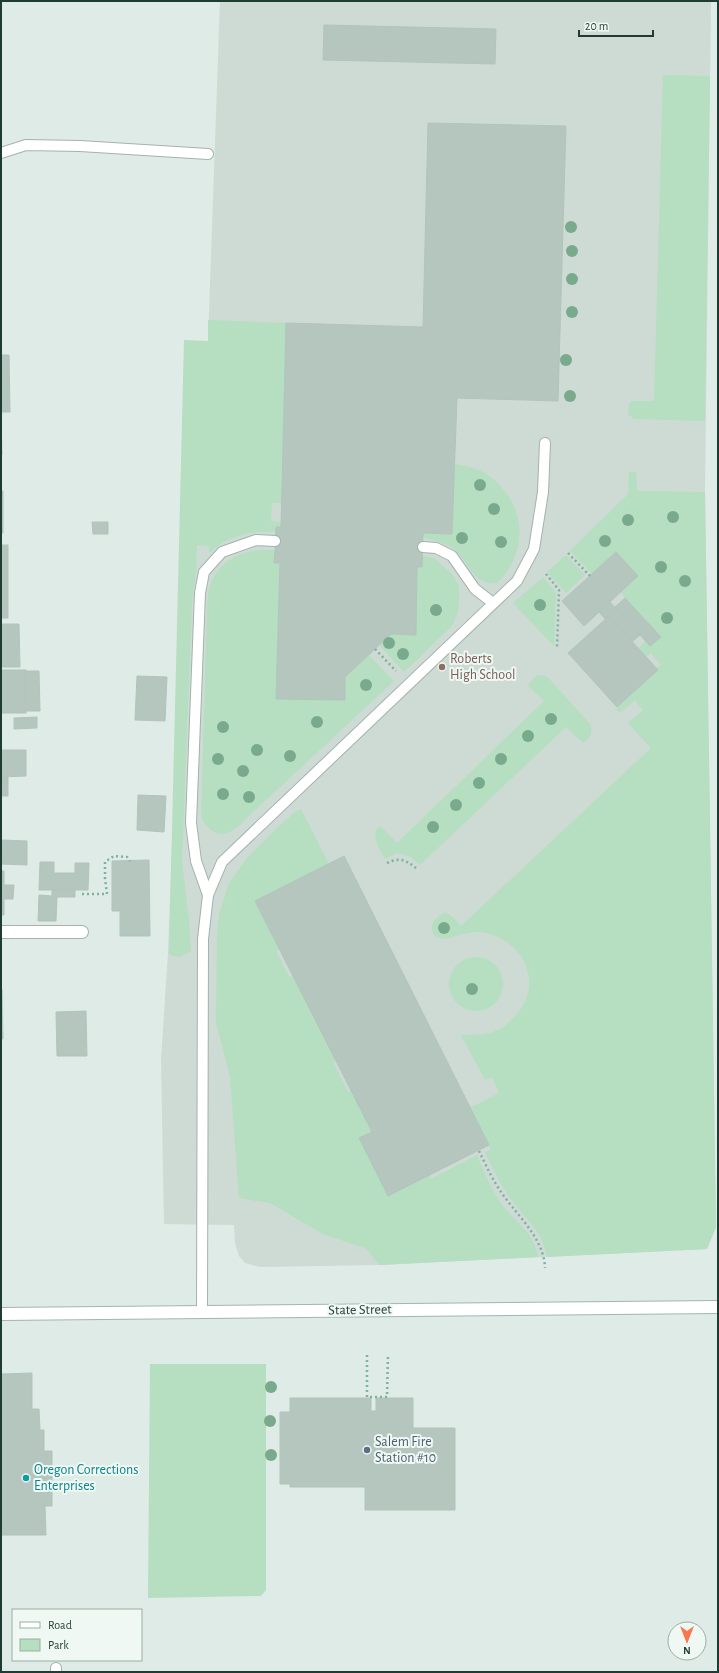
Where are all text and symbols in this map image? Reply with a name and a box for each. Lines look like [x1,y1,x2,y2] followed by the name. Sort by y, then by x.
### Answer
[579,12,653,38] scale bar
[585,20,608,32] text: 20 m
[450,652,516,682] place label: Roberts High School
[437,662,447,672] marker: Roberts High School
[328,1302,392,1318] street label: State Street
[375,1435,436,1465] place label: Salem Fire Station #10
[362,1445,372,1455] marker: Salem Fire Station #10
[34,1463,138,1493] place label: Oregon Corrections Enterprises
[21,1473,31,1483] marker: Oregon Corrections Enterprises
[12,1609,142,1661] legend
[48,1619,72,1631] text: Road
[667,1621,707,1661] north arrow
[48,1639,69,1651] text: Park
[683,1645,691,1656] text: N

